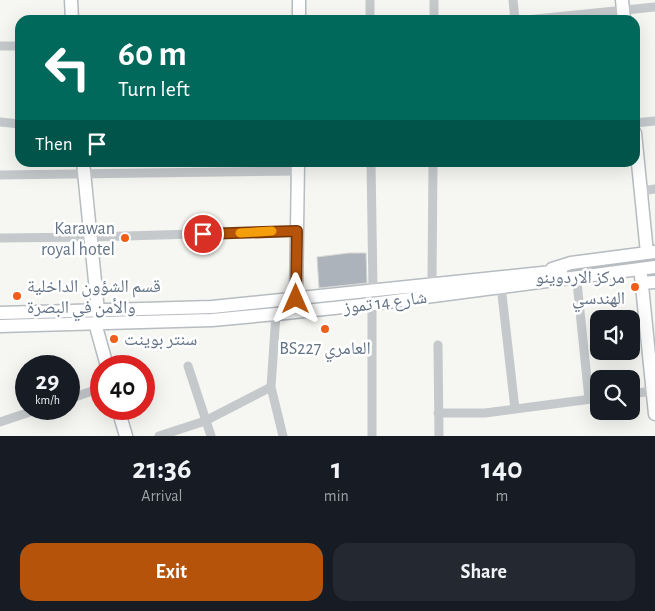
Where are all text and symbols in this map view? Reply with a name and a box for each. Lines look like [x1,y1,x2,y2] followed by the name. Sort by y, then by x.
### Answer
[35,35,100,100] icon: left
[118,37,187,72] text: 60 m
[118,78,190,100] text: Turn left
[83,130,111,158] icon: arrive
[35,135,73,154] text: Then
[182,213,224,255] pin
[41,220,115,259] place label: Karawan royal hotel
[189,220,217,248] icon: arrive
[119,232,131,244] marker: Karawan royal hotel
[536,269,625,313] place label: مركز الاردوينو الهندسي
[269,272,321,324] position arrow
[27,278,161,322] place label: قسم الشؤون الداخلية والأمن في البصرة
[629,281,641,293] marker: مركز الاردوينو الهندسي
[341,289,428,318] street label: شارع 14 تموز
[11,290,23,302] marker: قسم الشؤون الداخلية والأمن في البصرة
[590,310,640,420] map controls
[590,310,640,360] button: sound
[319,323,331,335] marker: BS227 العامري
[124,331,197,350] place label: سنتر بوينت
[108,333,120,345] marker: سنتر بوينت
[279,340,371,363] place label: BS227 العامري
[90,355,155,420] speed limit sign: 40
[36,369,59,394] text: 29
[590,370,640,420] button: search
[35,394,60,406] text: km/h
[132,454,192,484] text: 21:36
[331,454,342,484] text: 1
[481,454,523,484] text: 140
[141,488,183,504] text: Arrival
[324,488,349,504] text: min
[495,488,508,504] text: m
[20,543,323,601] button: Exit
[333,543,635,601] button: Share

